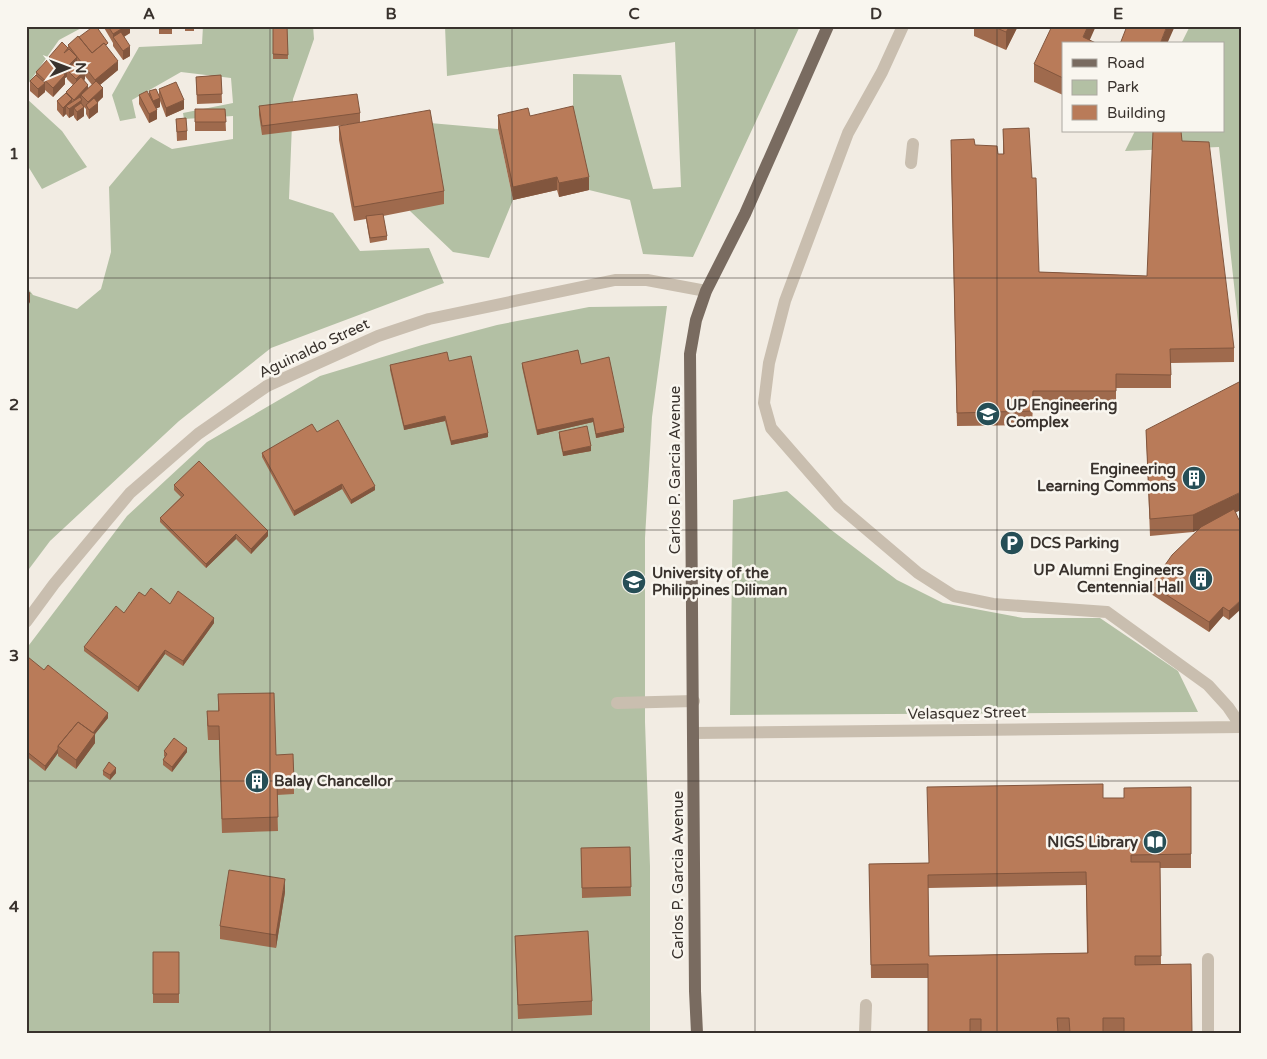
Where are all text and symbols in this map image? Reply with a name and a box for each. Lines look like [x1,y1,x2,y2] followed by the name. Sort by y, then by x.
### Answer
[143,4,155,24] text: A
[385,4,397,24] text: B
[628,4,640,24] text: C
[870,4,882,24] text: D
[1113,4,1123,24] text: E
[42,42,92,92] north arrow
[1062,42,1224,132] legend
[1107,54,1145,72] text: Road
[72,62,89,74] text: N
[1107,78,1139,96] text: Park
[1107,104,1166,122] text: Building
[9,144,19,164] text: 1
[256,314,372,382] street label: Aguinaldo Street
[666,386,684,554] street label: Carlos P. Garcia Avenue
[9,395,19,415] text: 2
[1006,396,1117,432] place label: UP Engineering Complex
[975,401,1001,427] school or university icon: UP Engineering Complex
[1037,460,1176,496] place label: Engineering Learning Commons
[1181,465,1207,491] building icon: Engineering Learning Commons
[999,530,1025,556] parking icon: DCS Parking
[1030,534,1119,553] place label: DCS Parking
[1033,561,1184,596] place label: UP Alumni Engineers Centennial Hall
[652,564,787,600] place label: University of the Philippines Diliman
[1188,566,1214,592] building icon: UP Alumni Engineers Centennial Hall
[621,569,647,595] school or university icon: University of the Philippines Diliman
[9,646,19,666] text: 3
[907,703,1027,723] street label: Velasquez Street
[244,768,270,794] building icon: Balay Chancellor
[274,772,393,791] place label: Balay Chancellor
[669,791,687,959] street label: Carlos P. Garcia Avenue
[1142,829,1168,855] library icon: NIGS Library
[1047,833,1138,852] place label: NIGS Library
[9,897,19,917] text: 4

